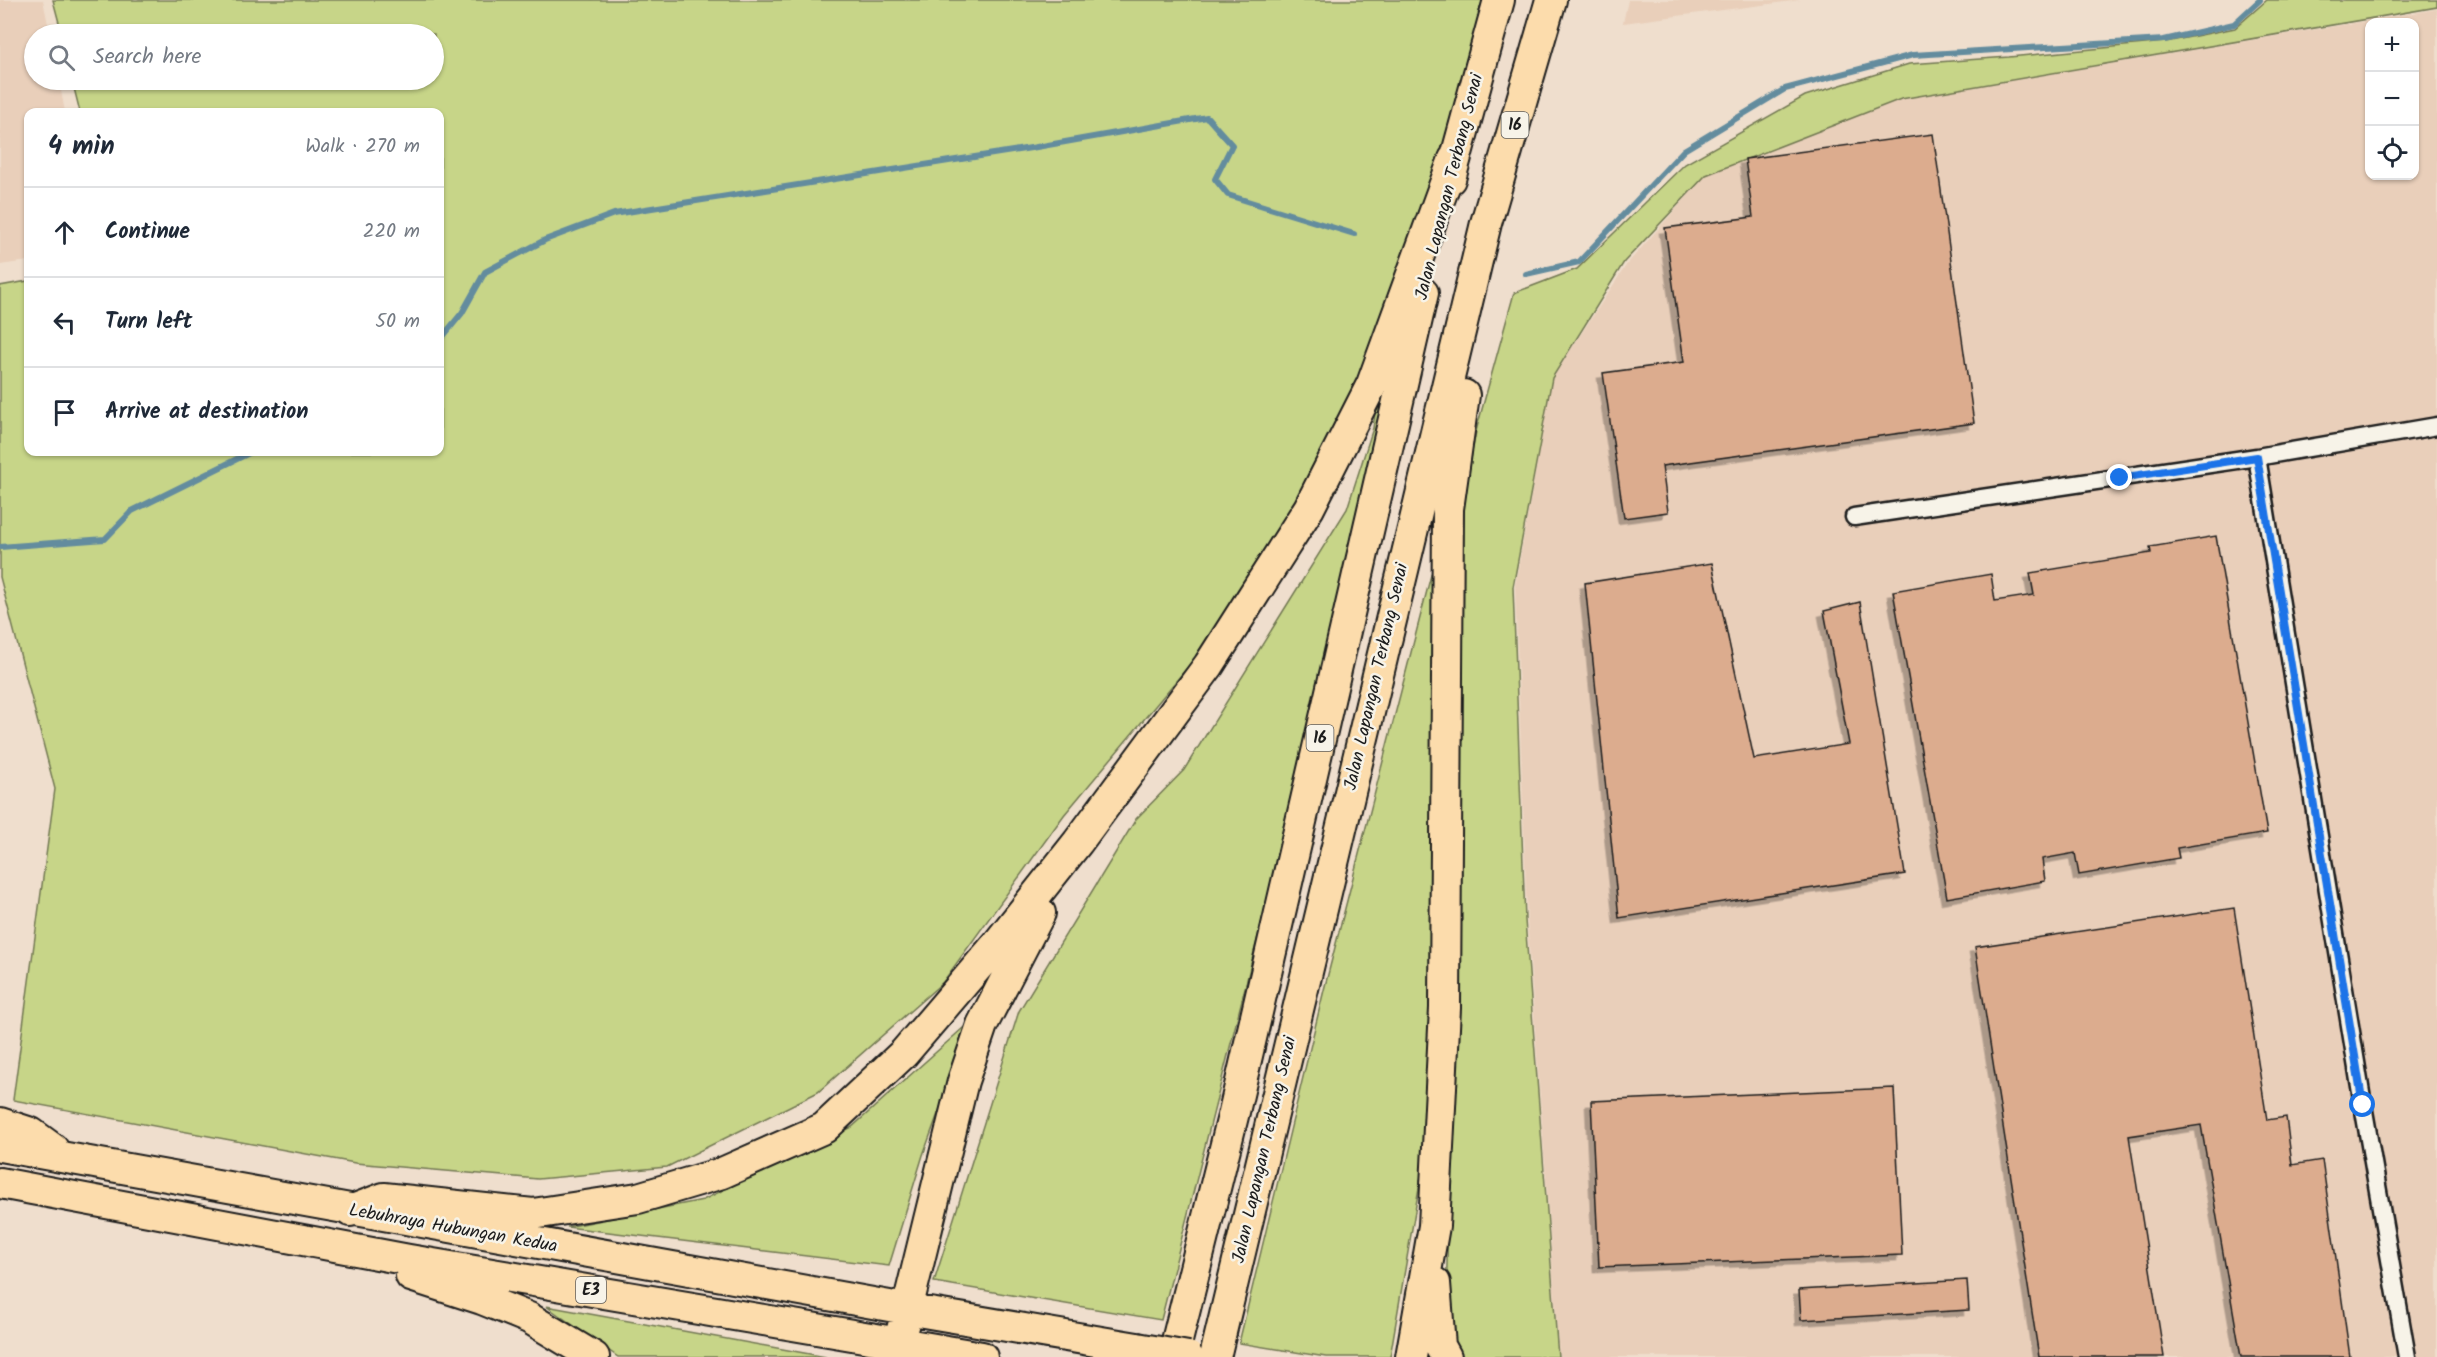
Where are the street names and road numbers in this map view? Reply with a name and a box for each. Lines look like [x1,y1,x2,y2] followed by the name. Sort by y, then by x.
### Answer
[1408,70,1492,303] street label: Jalan Lapangan Terbang Senai
[1502,112,1528,138] road number: 16
[1337,560,1417,793] street label: Jalan Lapangan Terbang Senai
[1306,725,1334,751] road number: 16
[1225,1033,1305,1266] street label: Jalan Lapangan Terbang Senai
[346,1196,560,1262] street label: Lebuhraya Hubungan Kedua
[576,1277,606,1303] road number: E3

